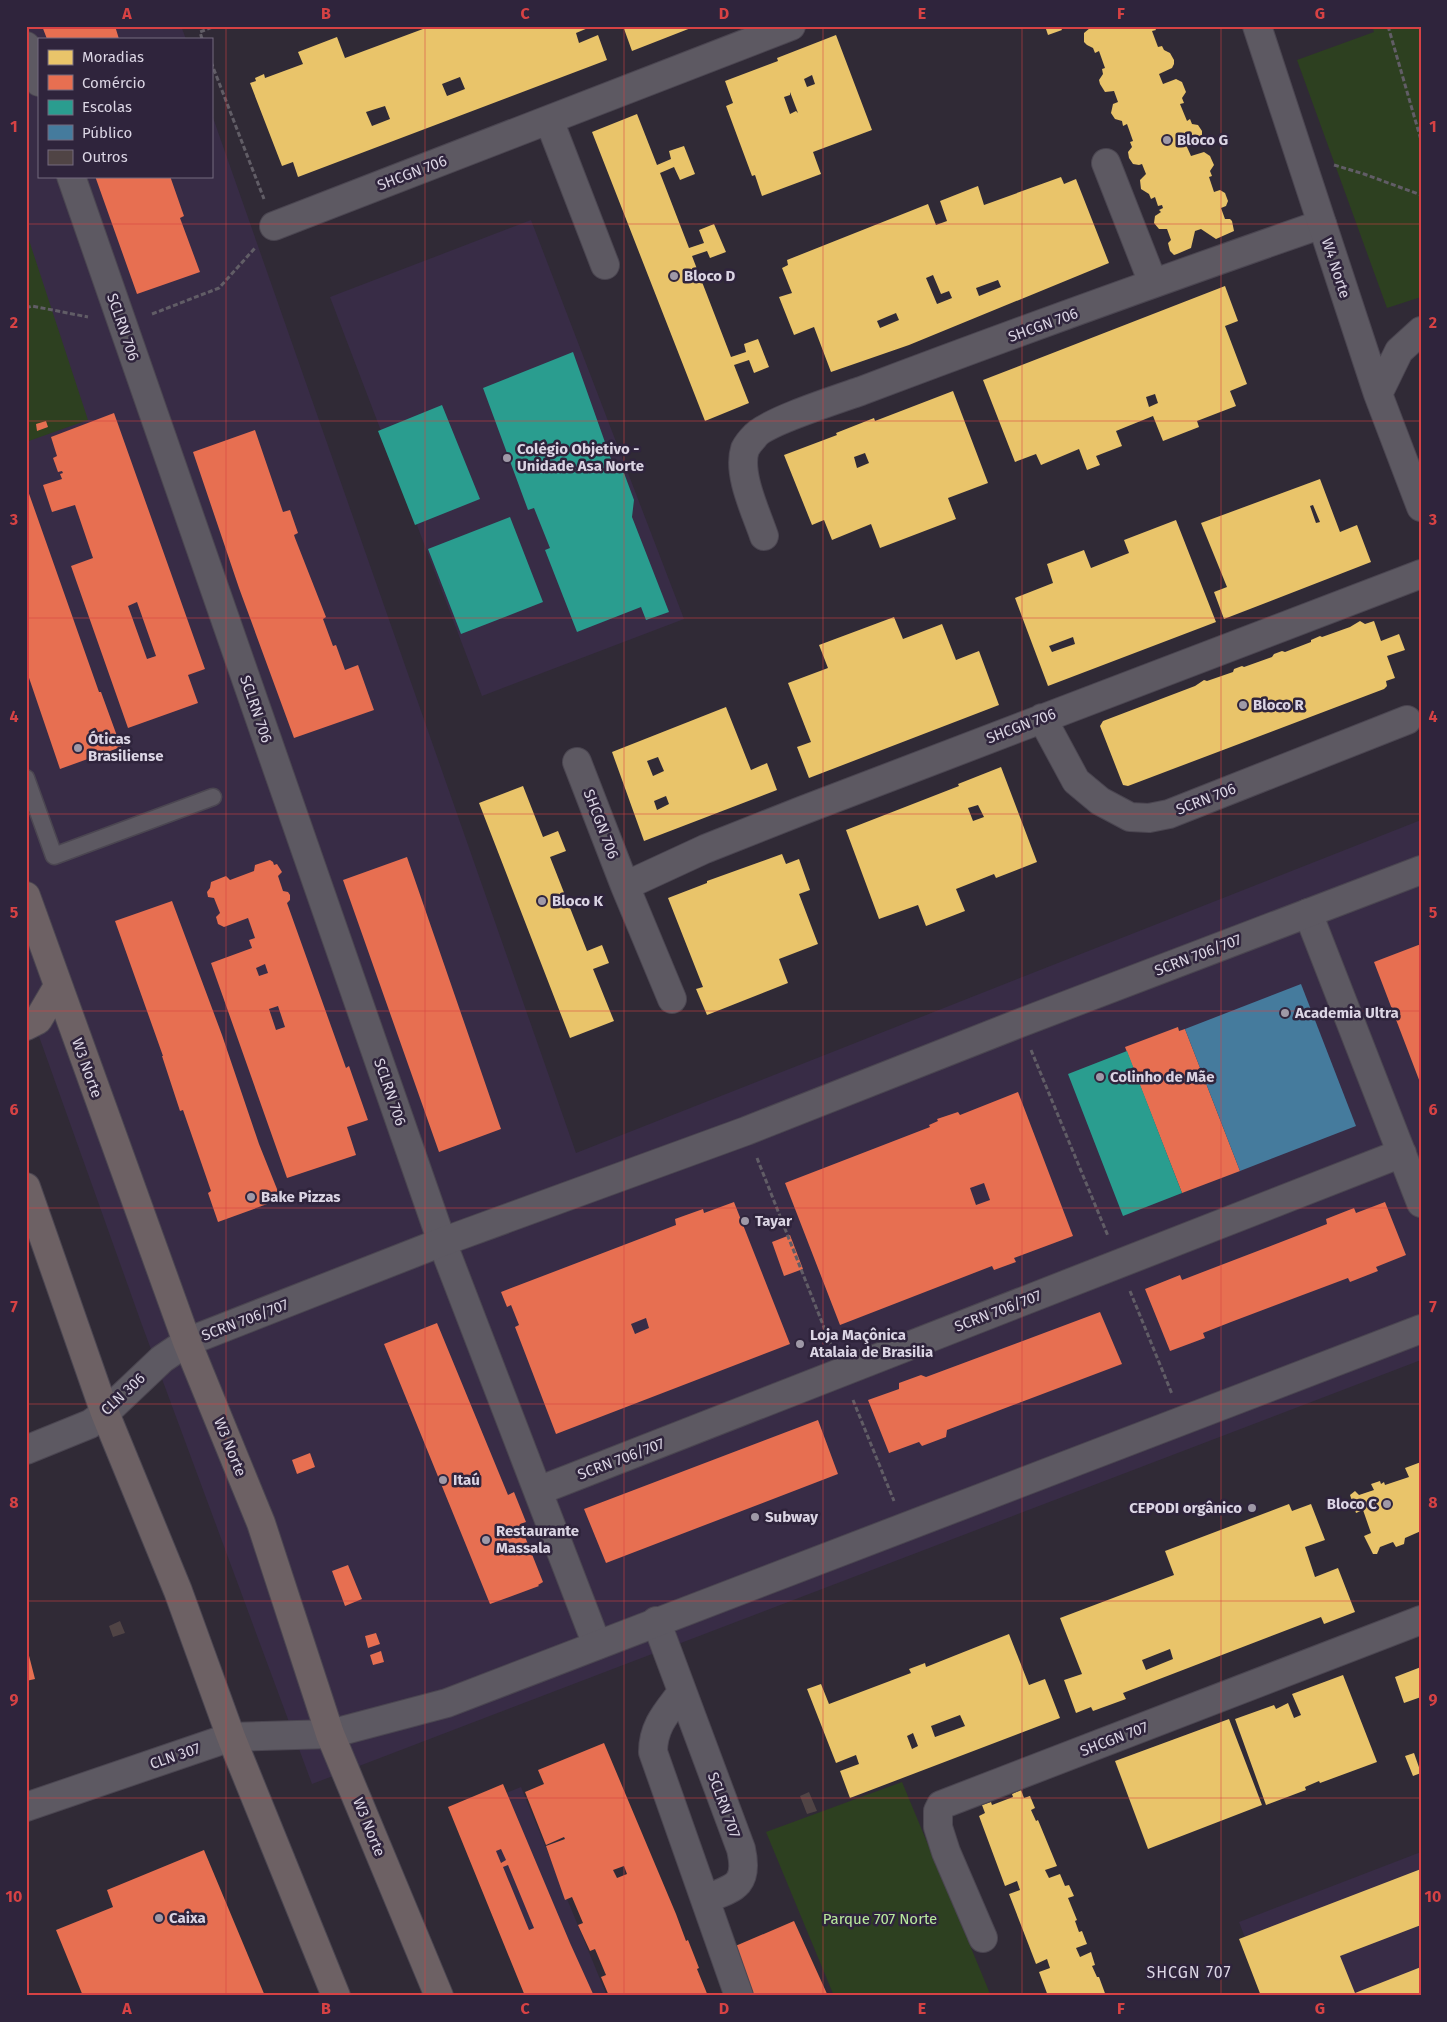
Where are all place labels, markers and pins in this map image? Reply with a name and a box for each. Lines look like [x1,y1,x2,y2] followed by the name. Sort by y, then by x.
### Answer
[1177,131,1228,149] place label: Bloco G
[1161,134,1173,146] marker: Bloco G
[684,267,736,285] place label: Bloco D
[668,270,680,282] marker: Bloco D
[517,440,644,475] place label: Colégio Objetivo - Unidade Asa Norte
[501,452,513,464] marker: Colégio Objetivo - Unidade Asa Norte
[1253,696,1305,714] place label: Bloco R
[1237,699,1249,711] marker: Bloco R
[88,730,163,765] place label: Óticas Brasiliense
[72,742,84,754] marker: Óticas Brasiliense
[552,892,604,910] place label: Bloco K
[536,895,548,907] marker: Bloco K
[1294,1004,1399,1022] place label: Academia Ultra
[1279,1007,1291,1019] marker: Academia Ultra
[1110,1068,1215,1086] place label: Colinho de Mãe
[1094,1071,1106,1083] marker: Colinho de Mãe
[261,1188,341,1206] place label: Bake Pizzas
[245,1191,257,1203] marker: Bake Pizzas
[755,1212,793,1230] place label: Tayar
[739,1215,751,1227] marker: Tayar
[809,1326,933,1361] place label: Loja Maçônica Atalaia de Brasilia
[794,1338,806,1350] marker: Loja Maçônica Atalaia de Brasilia
[453,1471,480,1489] place label: Itaú
[437,1474,449,1486] marker: Itaú
[1327,1495,1377,1513] place label: Bloco C
[1381,1498,1393,1510] marker: Bloco C
[1129,1499,1242,1517] place label: CEPODI orgânico
[1246,1502,1258,1514] marker: CEPODI orgânico
[765,1508,818,1526] place label: Subway
[749,1511,761,1523] marker: Subway
[496,1522,579,1557] place label: Restaurante Massala
[480,1534,492,1546] marker: Restaurante Massala
[169,1909,206,1927] place label: Caixa
[153,1912,165,1924] marker: Caixa

